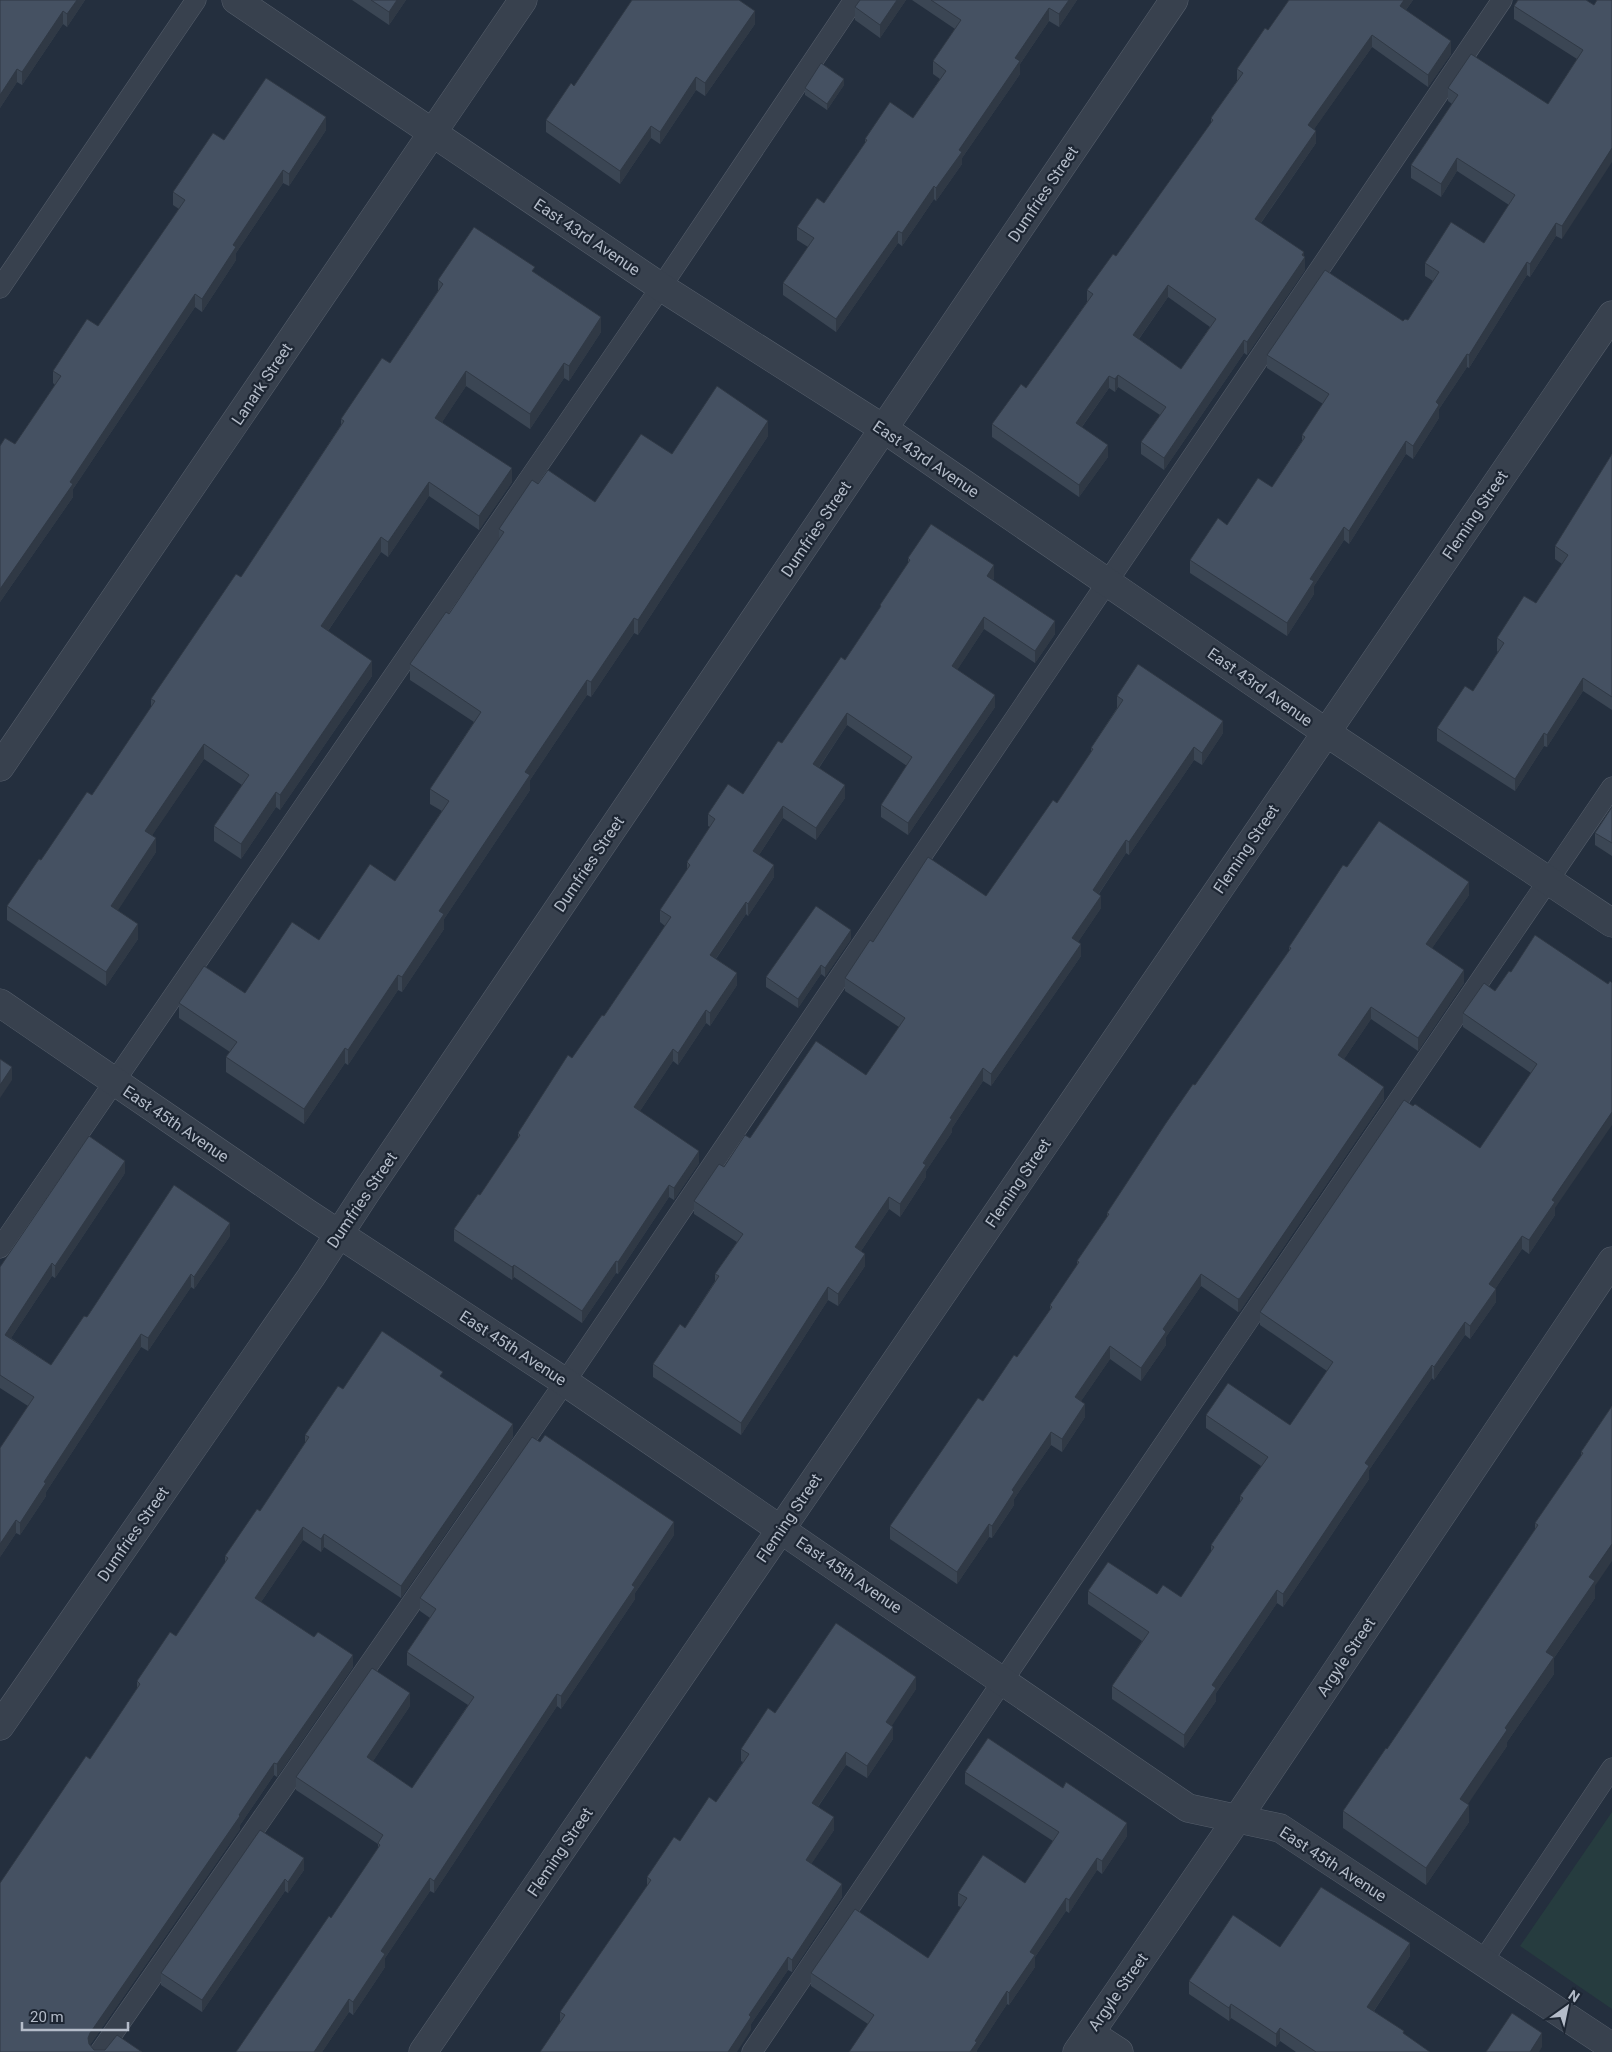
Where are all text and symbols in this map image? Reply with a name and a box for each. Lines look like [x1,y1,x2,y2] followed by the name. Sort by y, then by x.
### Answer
[1004,143,1082,245] street label: Dumfries Street
[530,195,644,279] street label: East 43rd Avenue
[228,339,296,429] street label: Lanark Street
[869,417,983,501] street label: East 43rd Avenue
[1438,467,1512,563] street label: Fleming Street
[777,478,855,580] street label: Dumfries Street
[1204,644,1316,730] street label: East 43rd Avenue
[1209,801,1283,897] street label: Fleming Street
[550,813,628,915] street label: Dumfries Street
[119,1082,233,1166] street label: East 45th Avenue
[981,1135,1055,1231] street label: Fleming Street
[323,1149,401,1251] street label: Dumfries Street
[456,1306,570,1390] street label: East 45th Avenue
[752,1470,826,1566] street label: Fleming Street
[93,1483,173,1585] street label: Dumfries Street
[792,1533,906,1617] street label: East 45th Avenue
[1313,1614,1379,1700] street label: Argyle Street
[523,1804,597,1900] street label: Fleming Street
[1276,1822,1390,1906] street label: East 45th Avenue
[1084,1949,1152,2035] street label: Argyle Street
[1542,1982,1592,2032] north arrow
[1566,1987,1583,2006] text: N
[22,2000,129,2032] scale bar
[30,2008,64,2026] text: 20 m

